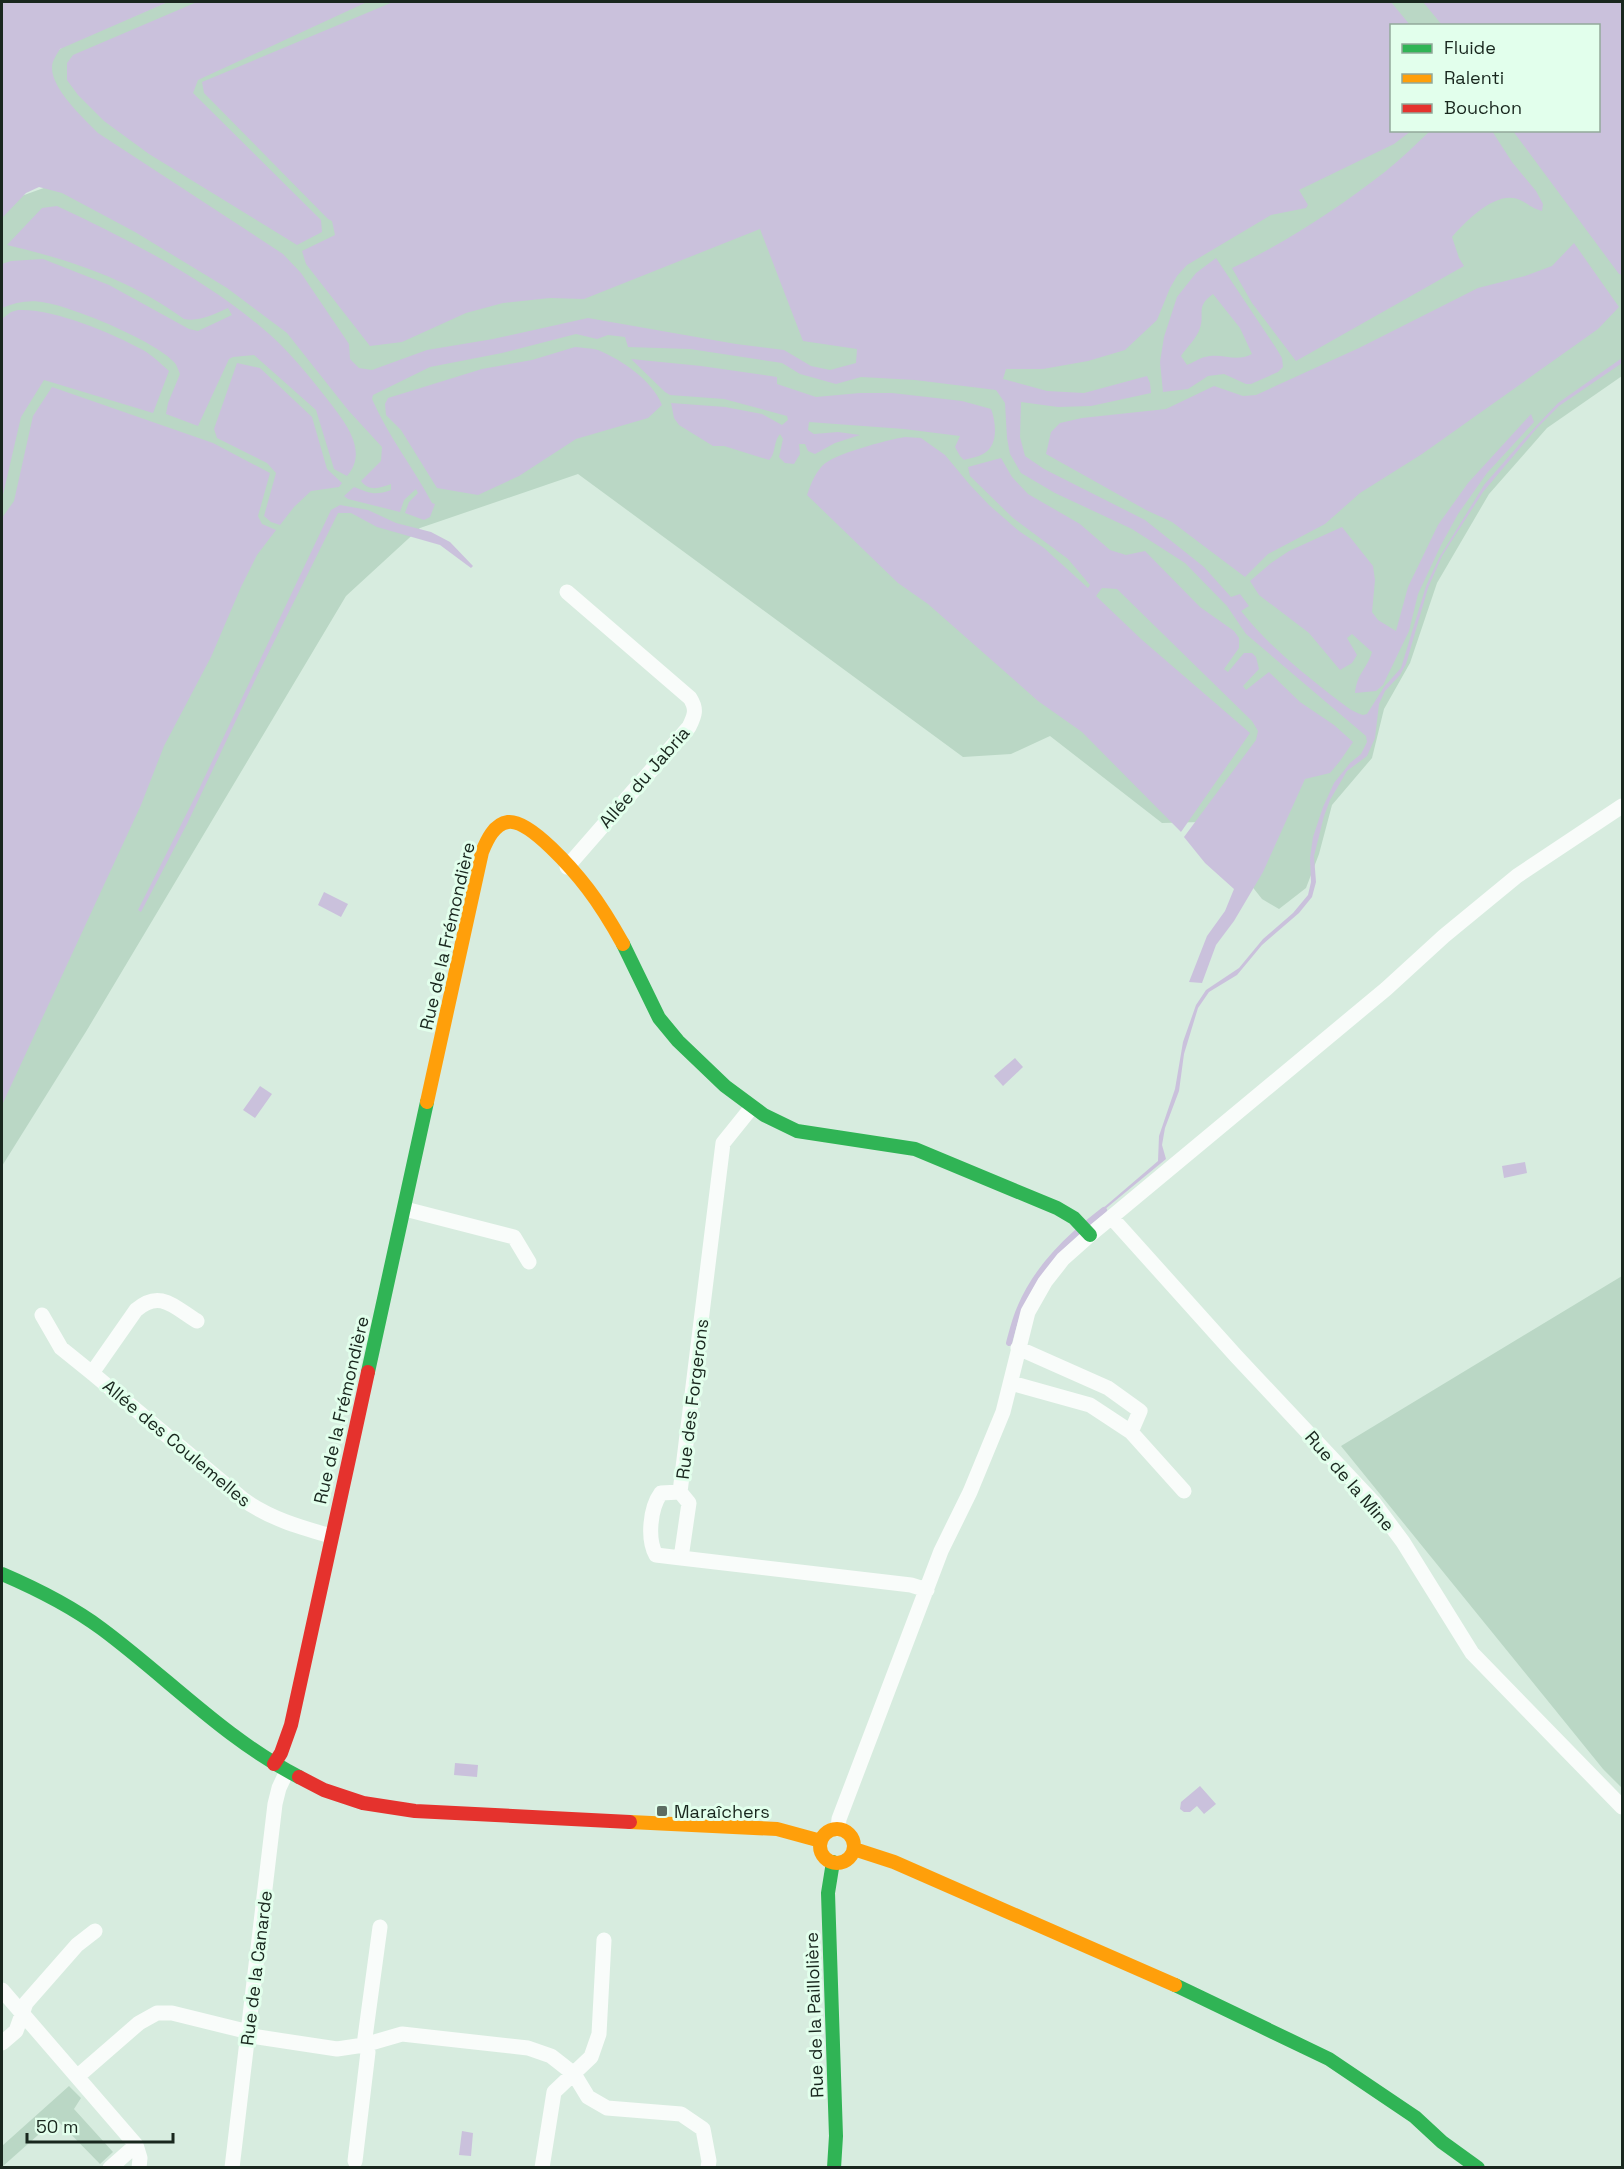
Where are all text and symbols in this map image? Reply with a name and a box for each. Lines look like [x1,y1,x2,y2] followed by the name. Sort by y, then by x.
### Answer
[1390,24,1600,132] legend
[1444,36,1496,59] text: Fluide
[1444,66,1504,89] text: Ralenti
[1444,96,1522,119] text: Bouchon
[594,722,694,832] street label: Allée du Jabria
[414,840,480,1032] street label: Rue de la Frémondière
[308,1314,374,1506] street label: Rue de la Frémondière
[671,1317,713,1481] street label: Rue des Forgerons
[98,1374,256,1512] street label: Allée des Coulemelles
[1300,1426,1400,1536] street label: Rue de la Mine
[674,1800,770,1823] place label: Maraîchers
[655,1804,669,1818] marker: Maraîchers
[235,1889,277,2047] street label: Rue de la Canarde
[800,1932,828,2098] street label: Rue de la Paillolière
[27,2106,172,2144] scale bar
[36,2115,78,2138] text: 50 m

